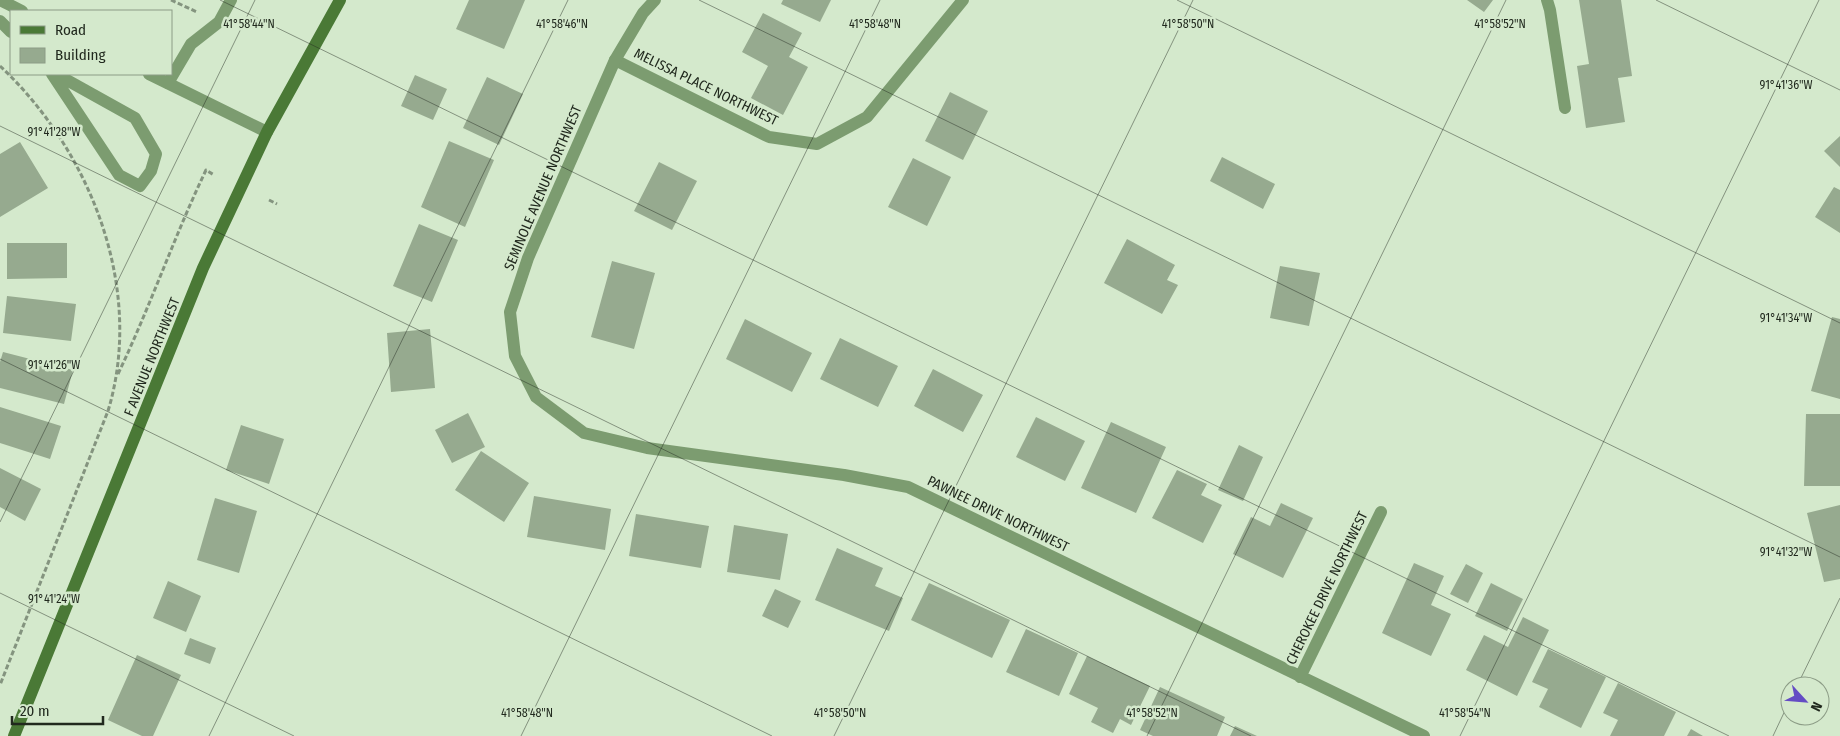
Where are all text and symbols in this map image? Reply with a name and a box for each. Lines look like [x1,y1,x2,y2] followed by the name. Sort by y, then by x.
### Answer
[10,10,172,75] legend
[223,17,275,31] text: 41°58'44"N
[536,17,588,31] text: 41°58'46"N
[849,17,901,31] text: 41°58'48"N
[1162,17,1214,31] text: 41°58'50"N
[1474,17,1526,31] text: 41°58'52"N
[55,21,86,39] text: Road
[631,45,781,130] street label: MELISSA PLACE NORTHWEST
[55,46,106,64] text: Building
[1760,78,1812,92] text: 91°41'36"W
[500,102,586,273] street label: SEMINOLE AVENUE NORTHWEST
[28,125,80,139] text: 91°41'28"W
[120,295,184,419] street label: F AVENUE NORTHWEST
[1760,311,1812,325] text: 91°41'34"W
[28,358,80,372] text: 91°41'26"W
[924,472,1072,556] street label: PAWNEE DRIVE NORTHWEST
[1282,508,1372,667] street label: CHEROKEE DRIVE NORTHWEST
[1760,545,1812,559] text: 91°41'32"W
[28,592,80,606] text: 91°41'24"W
[1780,676,1830,726] north arrow
[12,694,104,726] scale bar
[1807,699,1826,714] text: N
[20,702,50,720] text: 20 m
[501,706,553,720] text: 41°58'48"N
[814,706,866,720] text: 41°58'50"N
[1126,706,1178,720] text: 41°58'52"N
[1439,706,1491,720] text: 41°58'54"N

